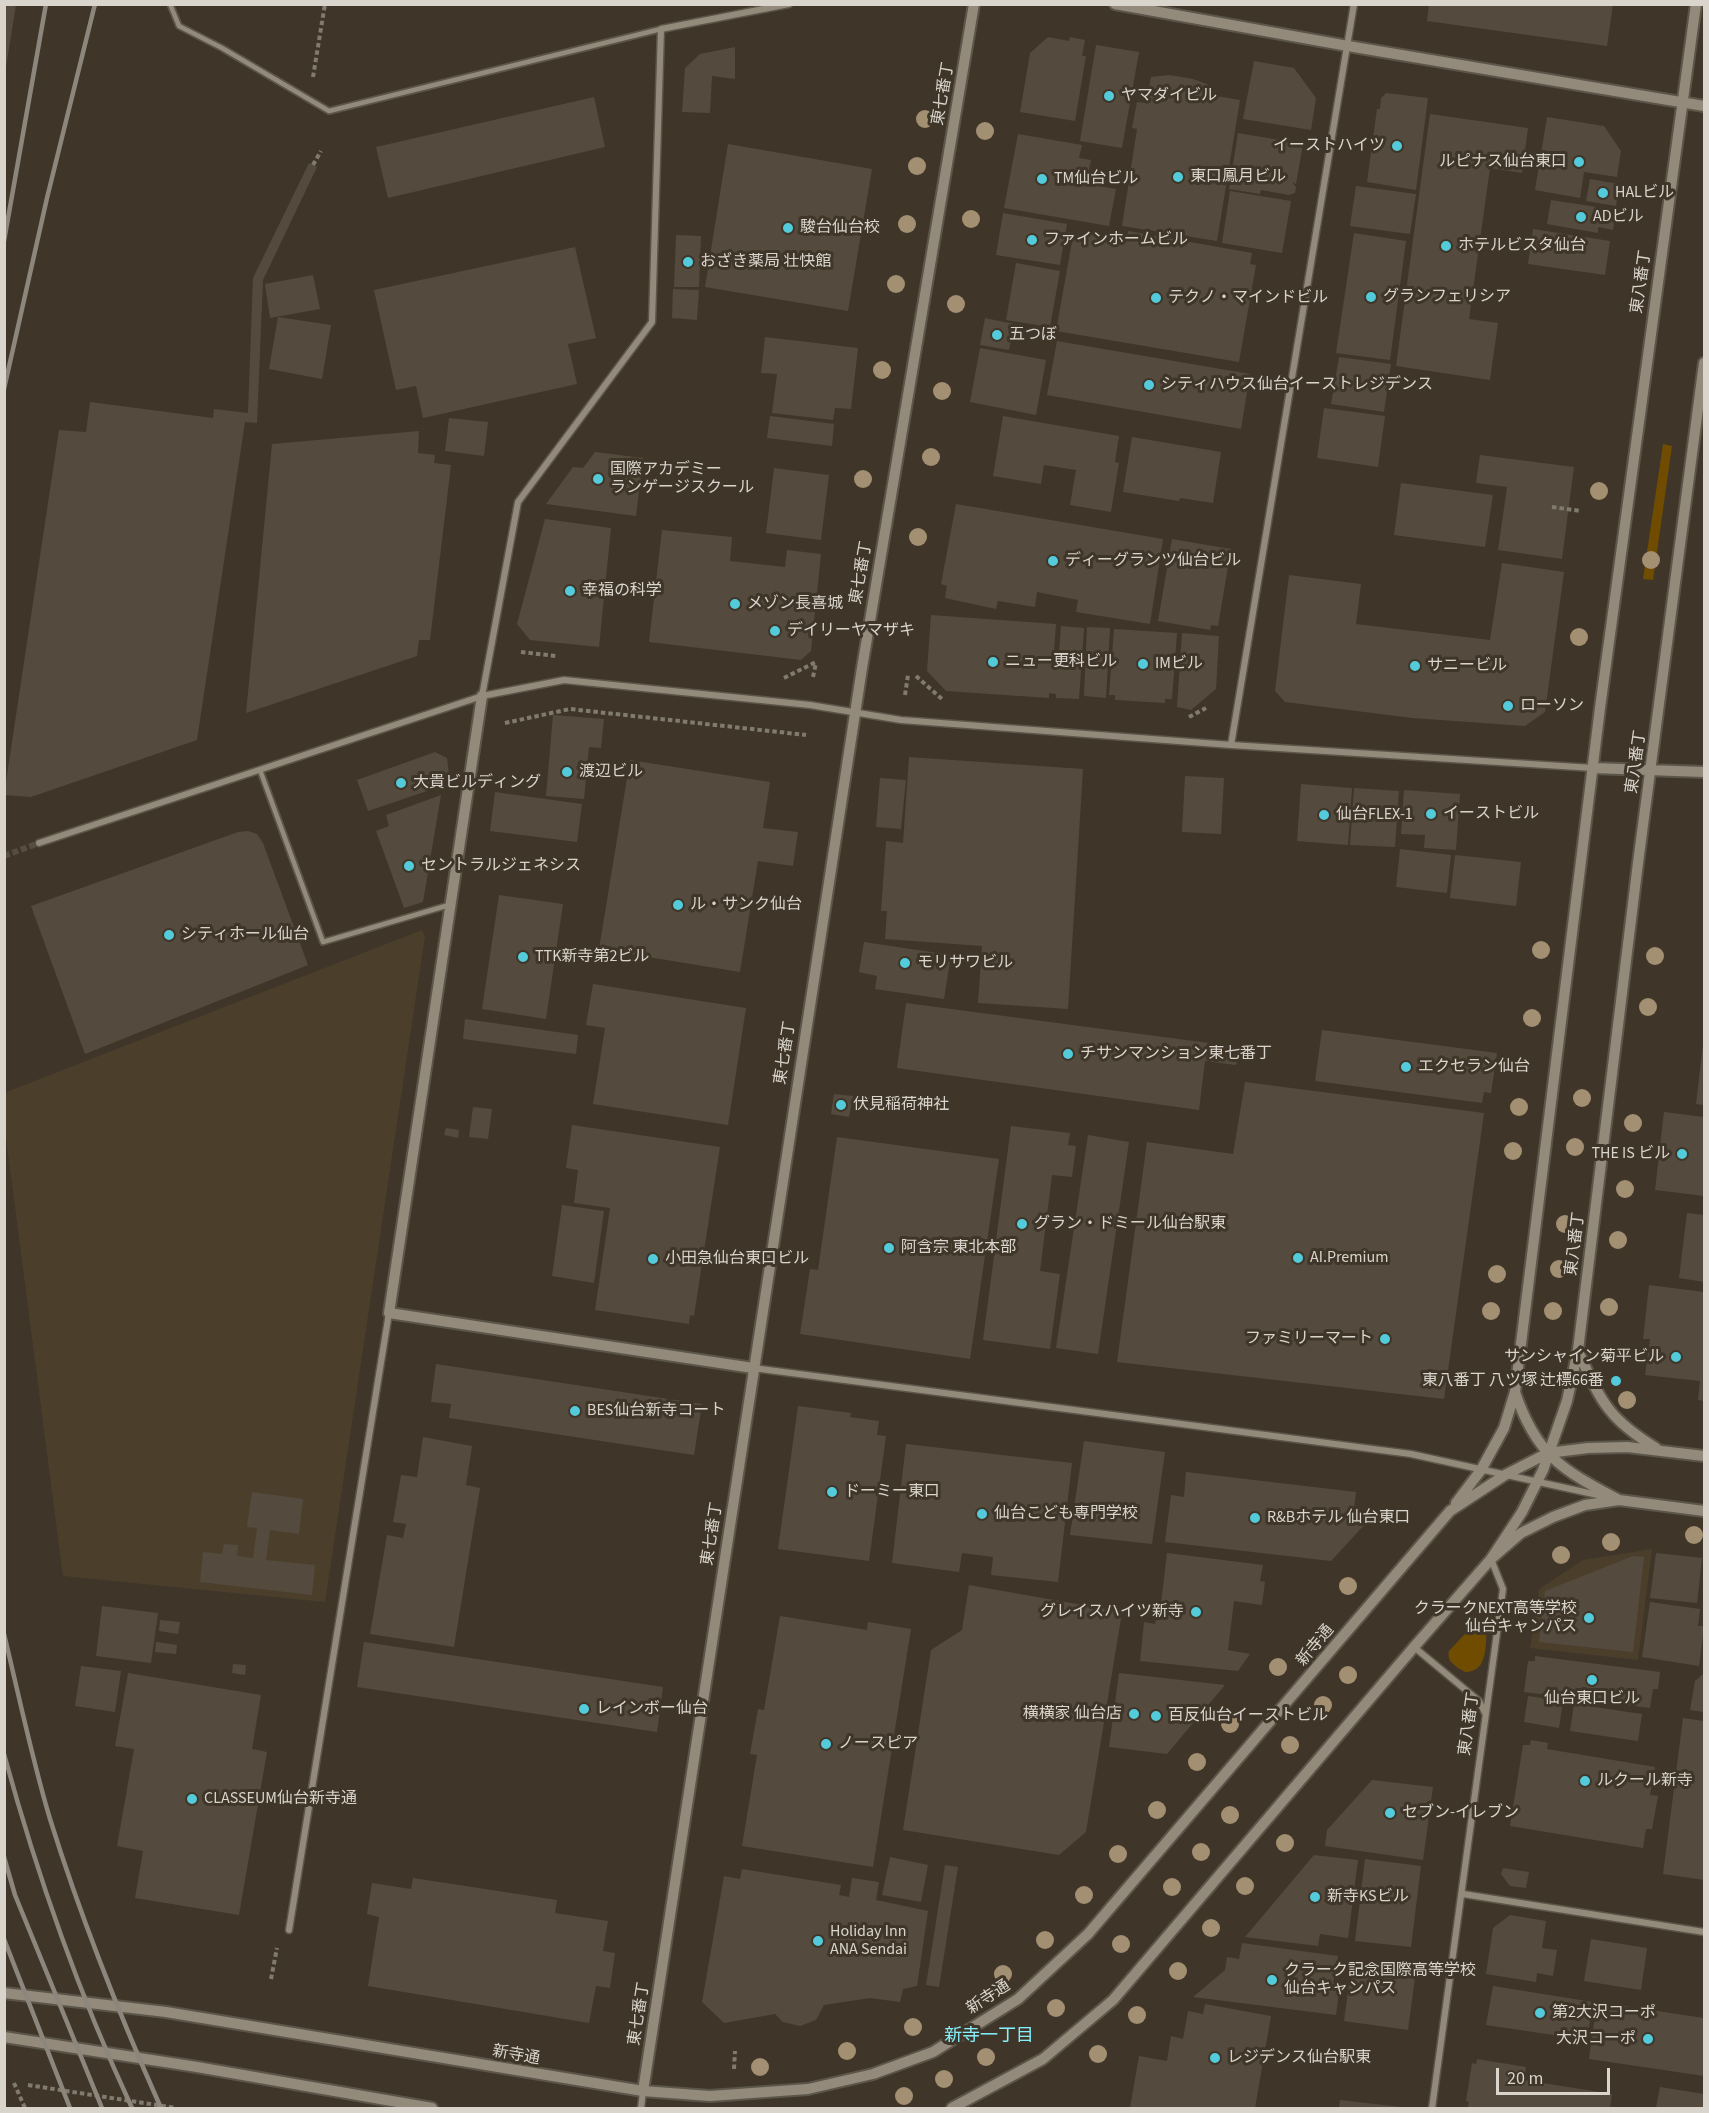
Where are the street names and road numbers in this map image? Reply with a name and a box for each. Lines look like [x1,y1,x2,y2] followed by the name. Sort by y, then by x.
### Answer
[929,61,959,127] street label: 東七番丁
[1628,249,1656,315] street label: 東八番丁
[847,540,877,606] street label: 東七番丁
[1623,729,1651,795] street label: 東八番丁
[772,1020,800,1086] street label: 東七番丁
[1563,1211,1589,1277] street label: 東八番丁
[699,1501,727,1567] street label: 東七番丁
[1293,1621,1339,1671] street label: 新寺通
[1456,1691,1484,1757] street label: 東八番丁
[964,1977,1014,2019] street label: 新寺通
[626,1981,654,2047] street label: 東七番丁
[491,2042,541,2070] street label: 新寺通

